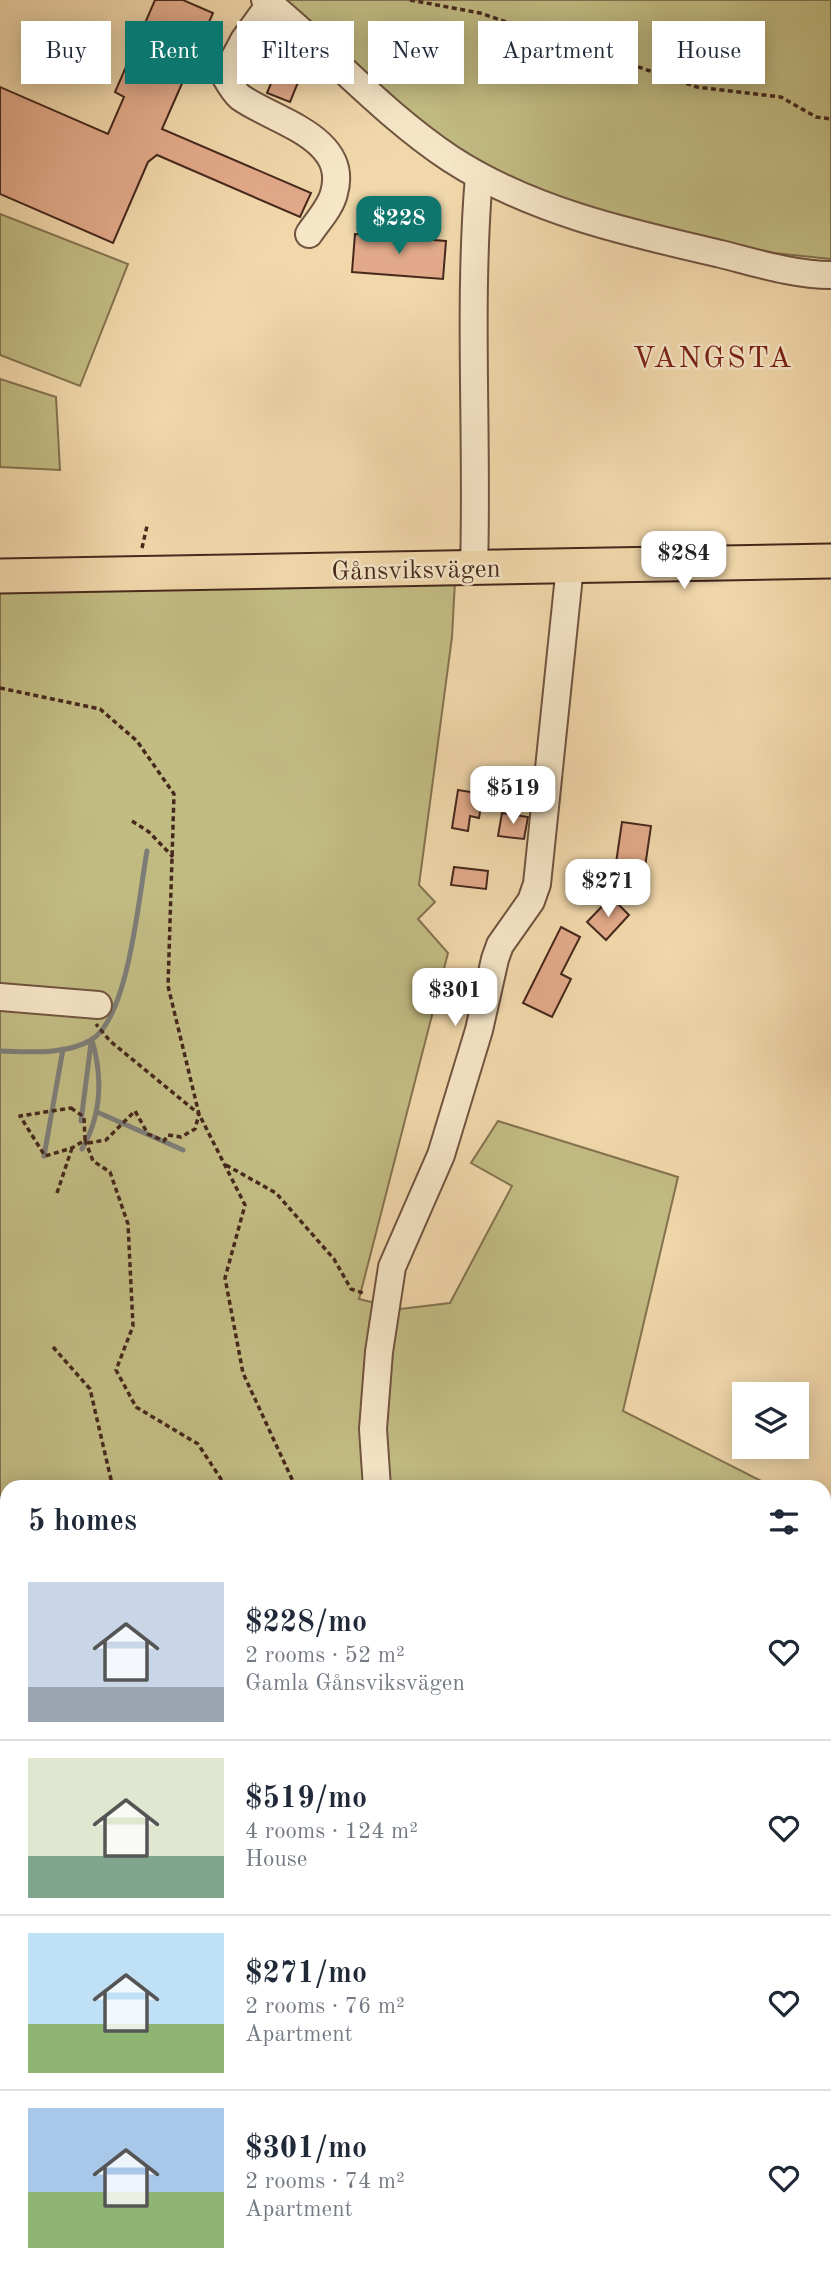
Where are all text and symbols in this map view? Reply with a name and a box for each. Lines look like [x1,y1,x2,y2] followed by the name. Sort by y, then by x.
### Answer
[21,21,111,84] chip: Buy
[125,21,223,84] chip: Rent
[237,21,354,84] chip: Filters
[368,21,464,84] chip: New
[478,21,638,84] chip: Apartment
[652,21,765,84] chip: House
[358,196,440,256] pin: $228
[372,207,426,230] text: $228
[633,344,794,374] district label: VANGSTA
[643,532,725,591] pin: $284
[657,542,711,565] text: $284
[331,557,501,585] street label: Gånsviksvägen
[472,766,554,826] pin: $519
[486,777,540,800] text: $519
[567,860,649,919] pin: $271
[581,870,635,893] text: $271
[414,968,496,1028] pin: $301
[428,979,482,1002] text: $301
[732,1382,809,1459] map controls
[732,1382,809,1459] button: layers
[765,1503,803,1541] icon: filters
[28,1507,137,1537] text: 5 homes
[245,1608,367,1638] text: $228/mo
[84,1610,168,1694] icon: home
[765,1633,803,1671] icon: heart
[245,1644,405,1667] text: 2 rooms · 52 m²
[245,1672,465,1695] text: Gamla Gånsviksvägen
[245,1784,367,1814] text: $519/mo
[84,1786,168,1870] icon: home
[765,1809,803,1847] icon: heart
[245,1820,418,1843] text: 4 rooms · 124 m²
[245,1848,307,1871] text: House
[245,1959,367,1989] text: $271/mo
[84,1961,168,2045] icon: home
[765,1984,803,2022] icon: heart
[245,1995,405,2018] text: 2 rooms · 76 m²
[245,2023,353,2046] text: Apartment
[245,2134,367,2164] text: $301/mo
[84,2136,168,2220] icon: home
[765,2159,803,2197] icon: heart
[245,2170,405,2193] text: 2 rooms · 74 m²
[245,2198,353,2221] text: Apartment

